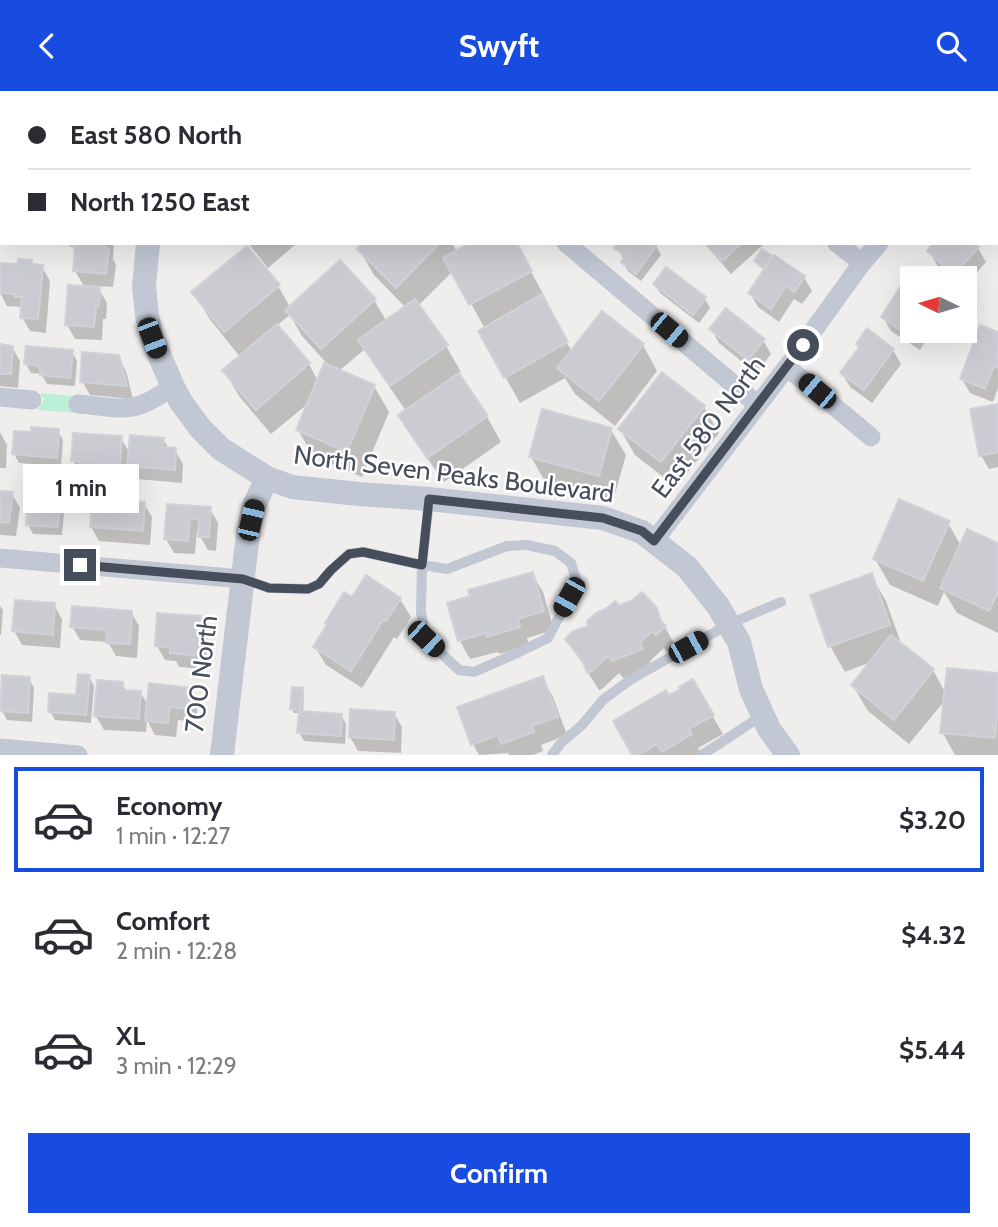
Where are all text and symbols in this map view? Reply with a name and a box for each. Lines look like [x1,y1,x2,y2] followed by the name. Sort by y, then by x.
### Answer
[459,26,539,65] text: Swyft
[28,27,66,65] icon: back
[932,27,970,65] icon: search
[70,119,242,151] text: East 580 North
[70,186,250,218] text: North 1250 East
[900,266,976,343] north arrow
[900,266,977,343] map controls
[647,308,692,352] car
[135,315,170,361] car
[787,329,819,361] route start
[644,350,772,504] street label: East 580 North
[795,369,840,413] car
[292,438,616,510] street label: North Seven Peaks Boulevard
[22,463,138,512] callout: 1 min
[55,474,107,502] text: 1 min
[237,497,266,543] car
[64,549,96,581] route end
[550,574,589,620] car
[178,613,224,735] street label: 700 North
[404,617,449,661] car
[665,628,712,666] car
[32,788,95,851] icon: car
[116,790,222,822] text: Economy
[899,804,966,836] text: $3.20
[116,822,230,850] text: 1 min · 12:27
[32,903,95,966] icon: car
[116,905,210,937] text: Comfort
[901,919,966,951] text: $4.32
[116,937,237,965] text: 2 min · 12:28
[32,1018,95,1081] icon: car
[116,1020,145,1052] text: XL
[899,1034,966,1066] text: $5.44
[116,1052,237,1080] text: 3 min · 12:29
[28,1133,970,1213] button: Confirm

